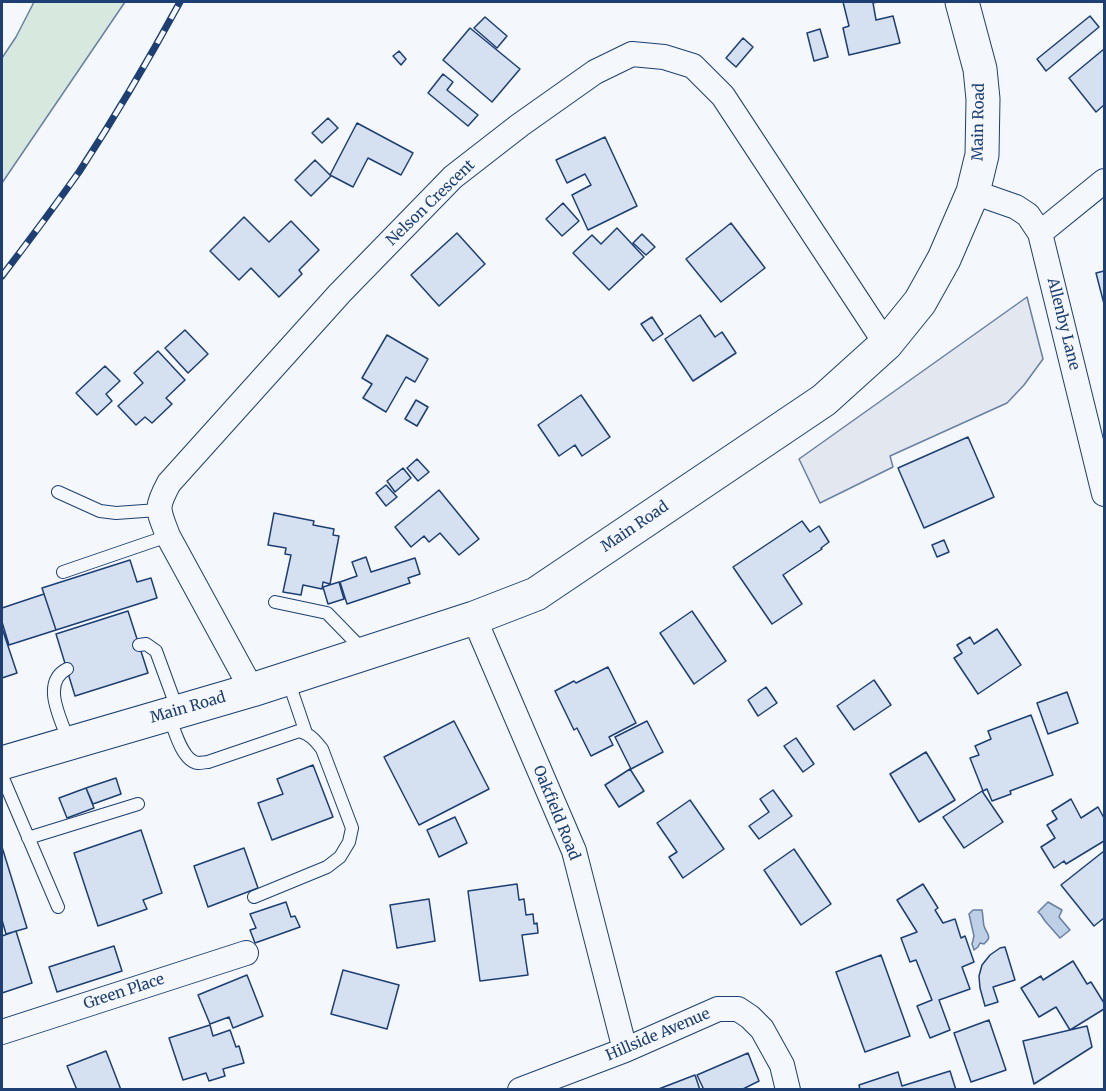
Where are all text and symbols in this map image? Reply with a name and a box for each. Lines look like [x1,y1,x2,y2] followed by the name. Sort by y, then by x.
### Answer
[969,83,989,161] street label: Main Road
[383,156,479,250] street label: Nelson Crescent
[1043,276,1083,372] street label: Allenby Lane
[598,498,672,556] street label: Main Road
[148,689,228,727] street label: Main Road
[529,763,583,863] street label: Oakfield Road
[81,970,167,1014] street label: Green Place
[603,1005,713,1065] street label: Hillside Avenue

